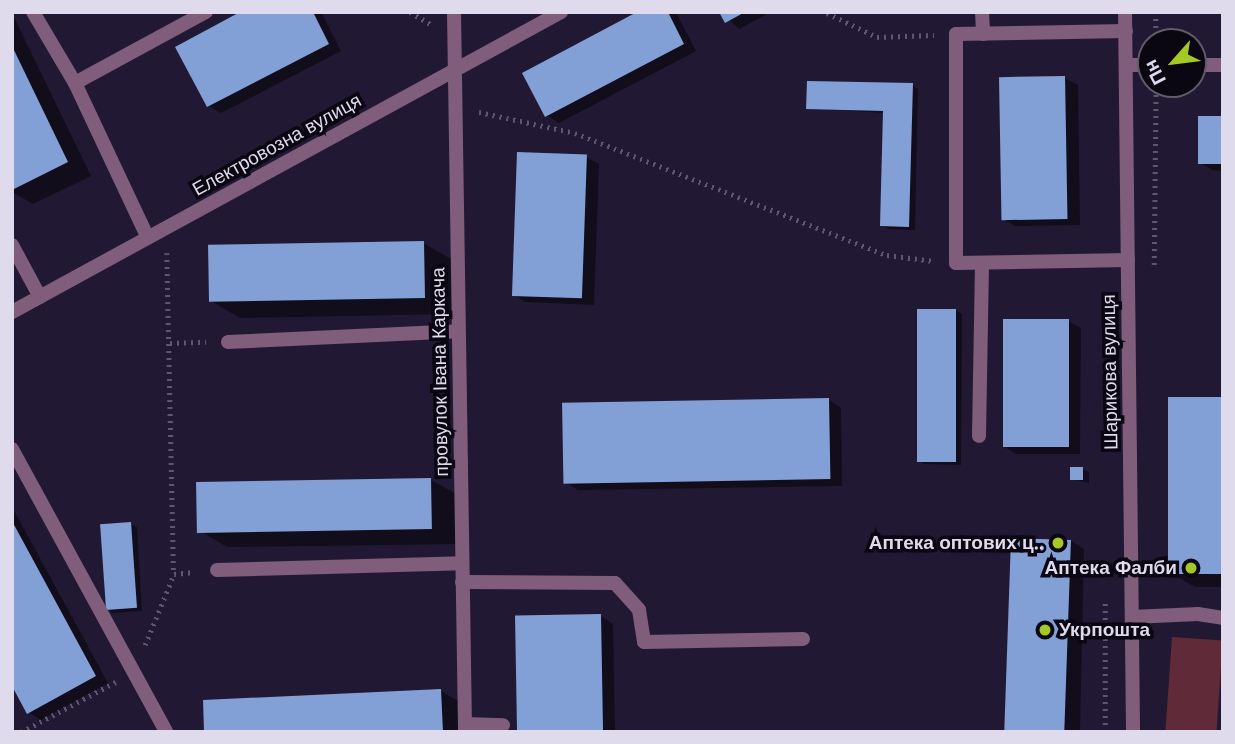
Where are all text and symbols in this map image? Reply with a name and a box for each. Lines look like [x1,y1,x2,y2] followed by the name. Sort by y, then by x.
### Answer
[1137,28,1207,98] north arrow
[1140,56,1170,88] text: Пн
[189,89,365,201] street label: Електровозна вулиця
[427,267,453,477] street label: провулок Івана Каркача
[1097,294,1123,450] street label: Шарикова вулиця
[869,532,1044,554] place label: Аптека оптових ц‥
[1050,535,1066,551] marker: Аптека оптових ц‥
[1045,557,1177,579] place label: Аптека Фалби
[1183,560,1199,576] marker: Аптека Фалби
[1059,619,1150,641] place label: Укрпошта
[1037,622,1053,638] marker: Укрпошта

